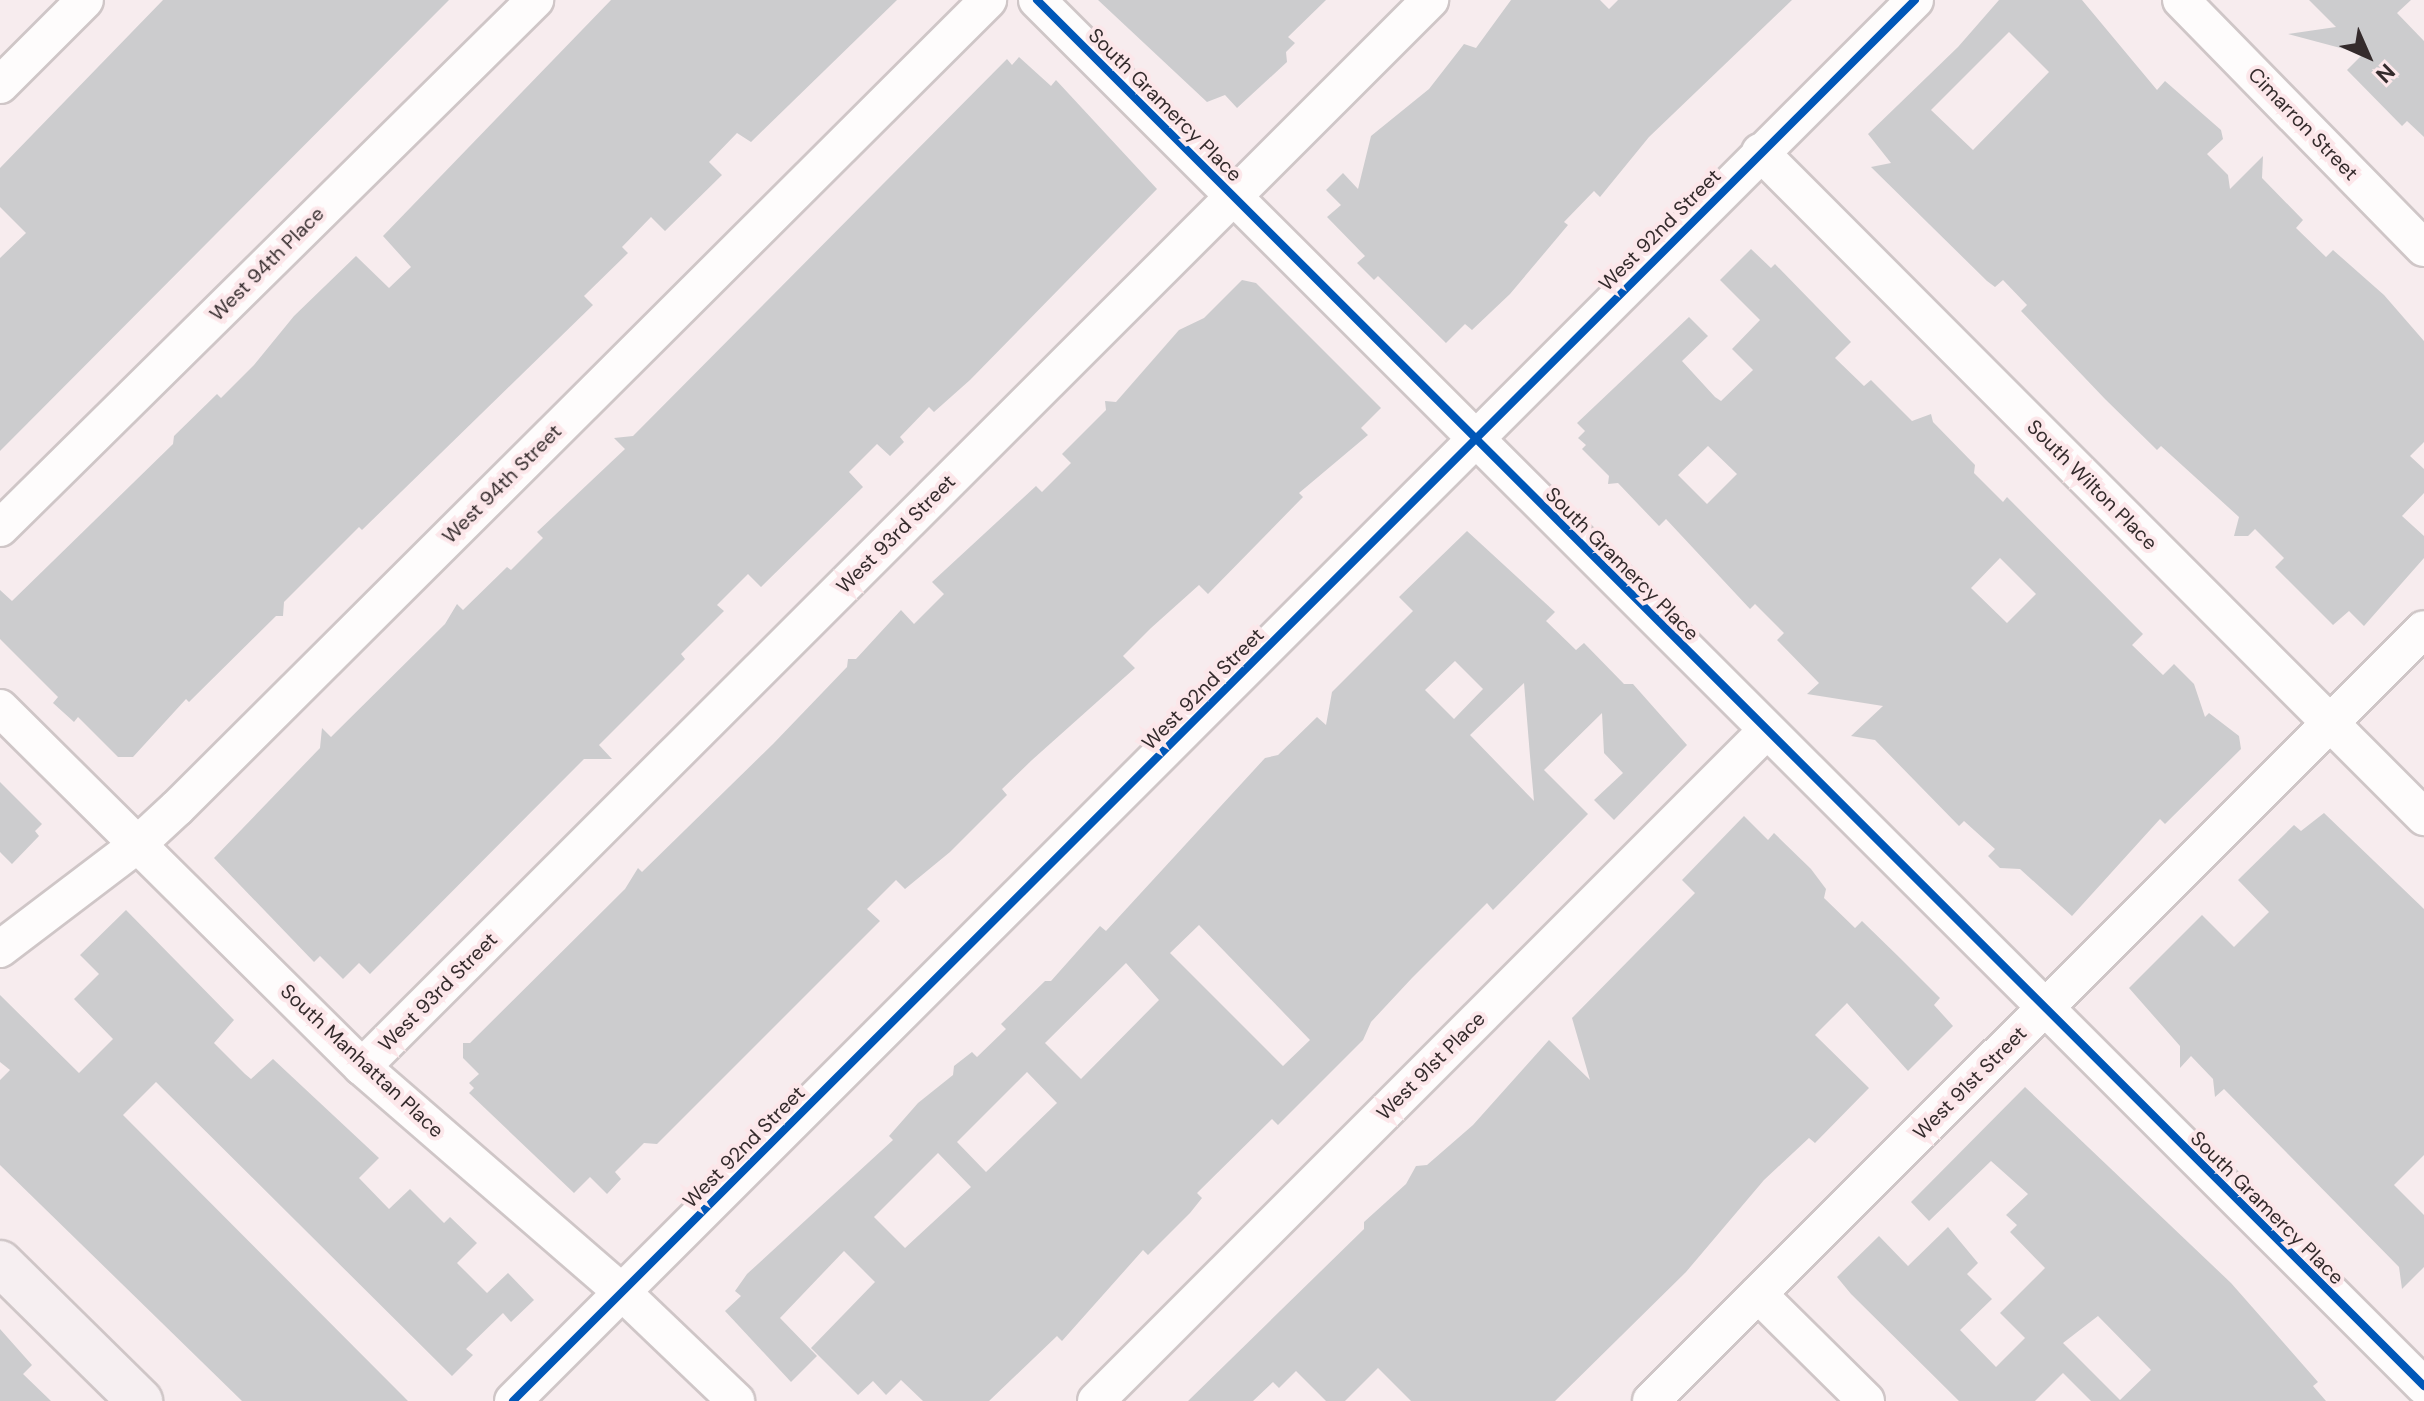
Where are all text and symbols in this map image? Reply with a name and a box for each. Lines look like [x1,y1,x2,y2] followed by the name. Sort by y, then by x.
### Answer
[2328,16,2408,96] north arrow
[1083,23,1247,187] street label: South Gramercy Place
[2369,57,2401,89] text: N
[2243,63,2363,185] street label: Cimarron Street
[1594,164,1726,296] street label: West 92nd Street
[205,202,329,326] street label: West 94th Place
[2022,415,2162,555] street label: South Wilton Place
[437,419,567,549] street label: West 94th Street
[832,470,960,598] street label: West 93rd Street
[1540,482,1704,646] street label: South Gramercy Place
[1137,623,1269,755] street label: West 92nd Street
[374,928,502,1056] street label: West 93rd Street
[276,979,448,1143] street label: South Manhattan Place
[1372,1007,1490,1125] street label: West 91st Place
[1908,1021,2032,1145] street label: West 91st Street
[678,1081,810,1213] street label: West 92nd Street
[2185,1126,2349,1290] street label: South Gramercy Place

